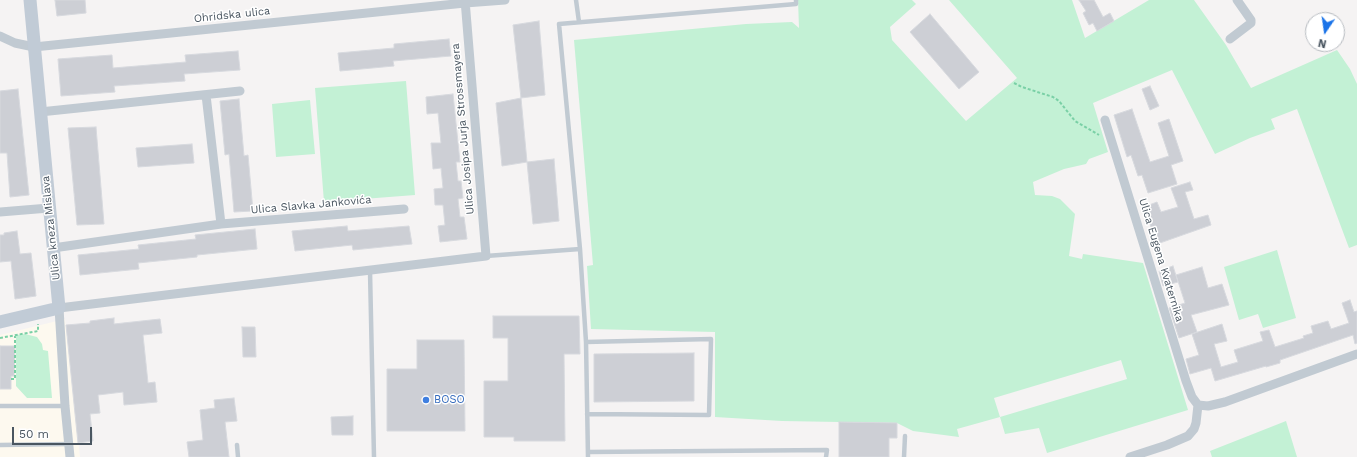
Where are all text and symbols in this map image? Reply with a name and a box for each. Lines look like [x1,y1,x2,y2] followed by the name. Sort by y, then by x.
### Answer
[193,4,271,26] street label: Ohridska ulica
[1305,12,1345,52] north arrow
[1317,36,1328,50] text: N
[449,43,477,215] street label: Ulica Josipa Jurja Strossmayera
[39,175,63,281] street label: Ulica kneza Mislava
[250,193,372,217] street label: Ulica Slavka Jankovića
[1136,197,1186,323] street label: Ulica Eugena Kvaternika
[434,393,465,407] place label: BOSO
[421,395,431,405] marker: BOSO
[14,419,94,445] scale bar
[19,427,49,441] text: 50 m

